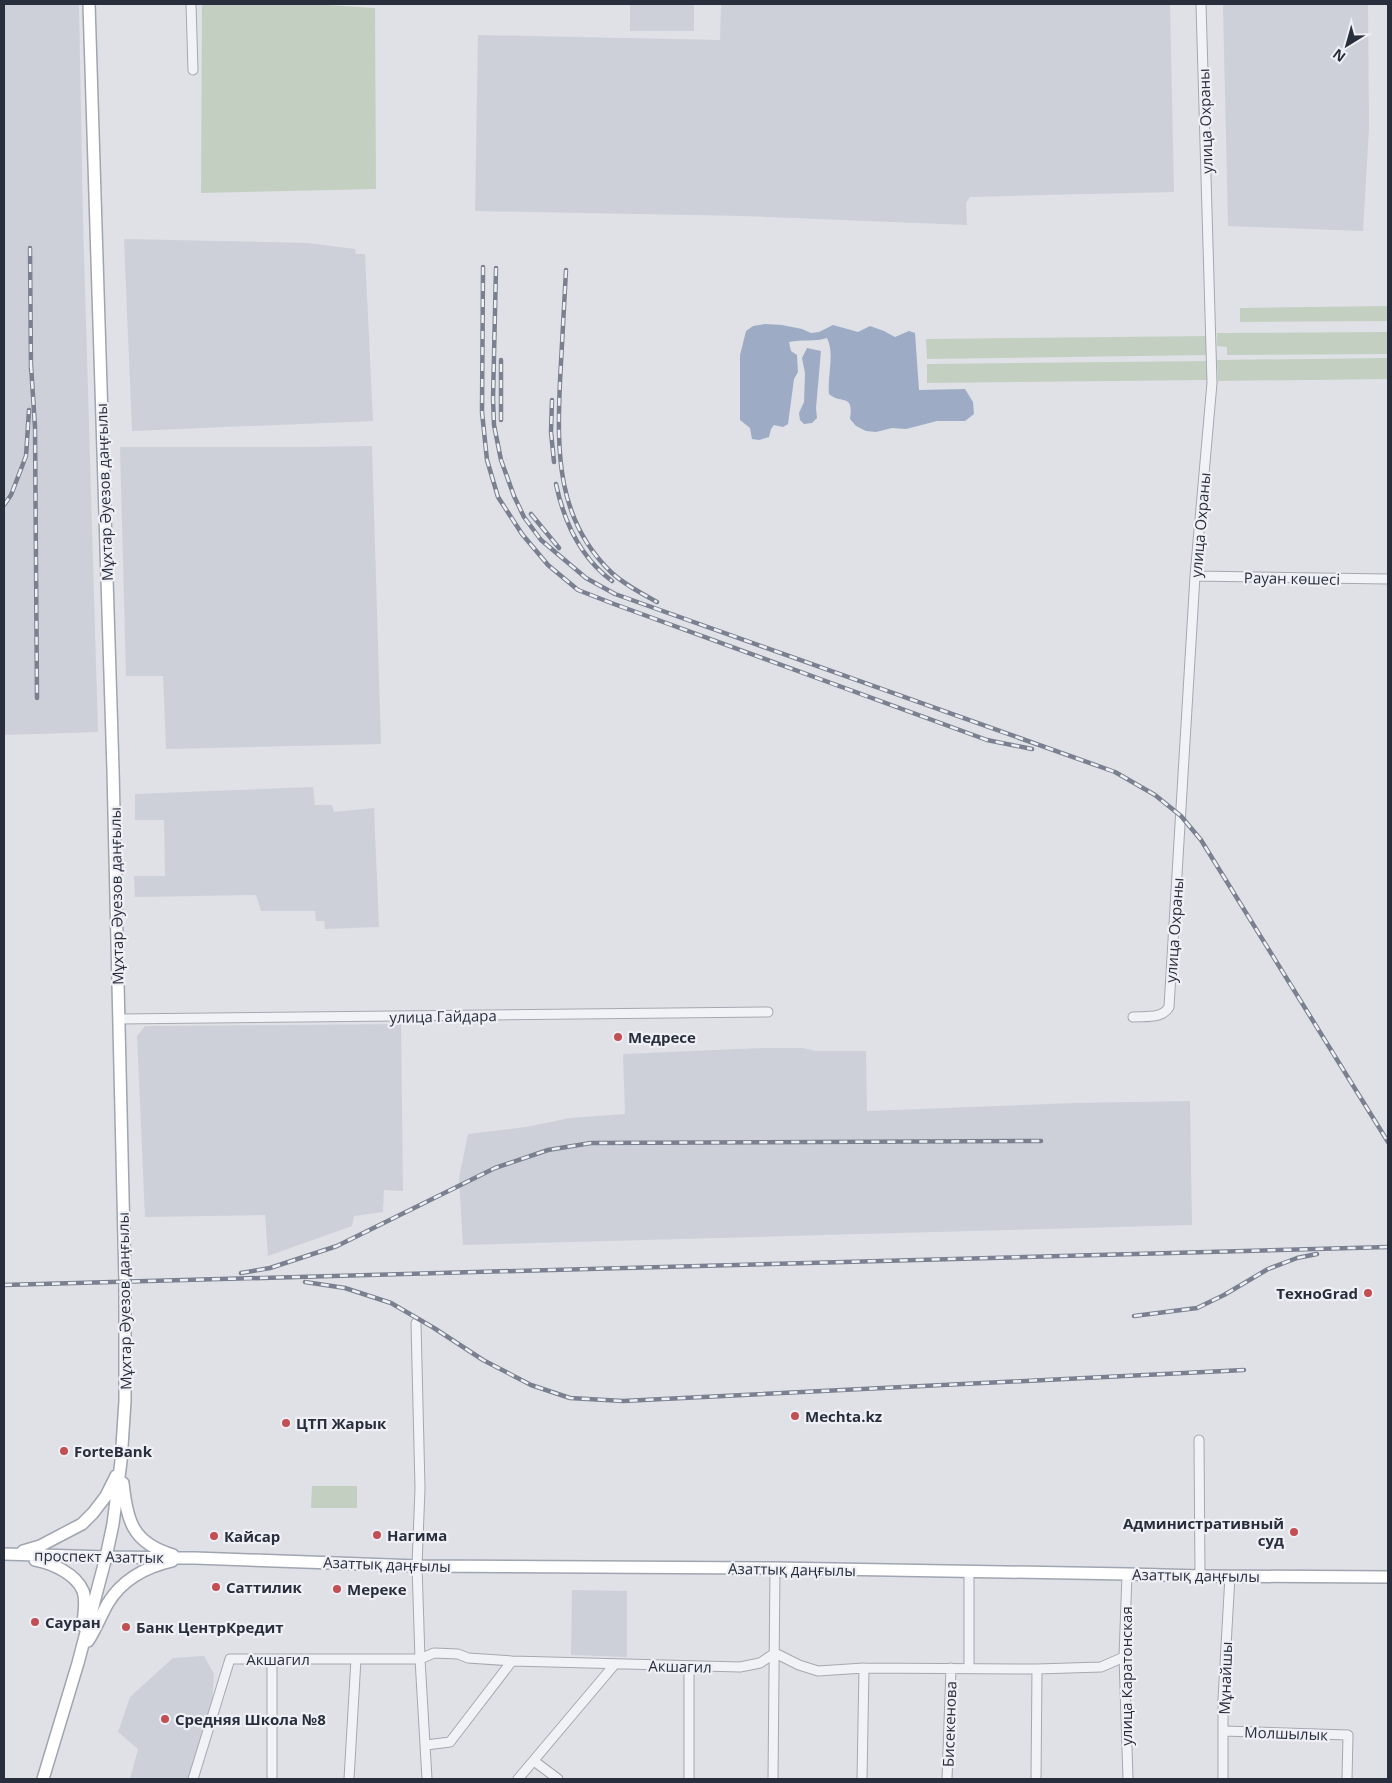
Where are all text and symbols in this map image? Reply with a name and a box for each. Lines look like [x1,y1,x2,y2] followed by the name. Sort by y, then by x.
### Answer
[1322,20,1372,70] north arrow
[1329,45,1349,67] text: N
[1193,68,1217,174] street label: улица Охраны
[91,403,117,581] street label: Мұхтар Әуезов даңғылы
[1185,472,1215,578] street label: улица Охраны
[1244,567,1340,589] street label: Рауан көшесі
[104,807,128,985] street label: Мұхтар Әуезов даңғылы
[1160,877,1188,983] street label: улица Охраны
[389,1005,497,1027] street label: улица Гайдара
[628,1027,696,1047] place label: Медресе
[612,1031,624,1043] marker: Медресе
[112,1212,136,1390] street label: Мұхтар Әуезов даңғылы
[1276,1283,1358,1303] place label: ТехноGrad
[1362,1287,1374,1299] marker: ТехноGrad
[805,1406,882,1426] place label: Mechta.kz
[789,1410,801,1422] marker: Mechta.kz
[296,1413,387,1433] place label: ЦТП Жарык
[280,1417,292,1429] marker: ЦТП Жарык
[74,1441,153,1461] place label: ForteBank
[58,1445,70,1457] marker: ForteBank
[1123,1513,1284,1550] place label: Административный суд
[387,1525,447,1545] place label: Нагима
[224,1526,280,1546] place label: Кайсар
[1288,1526,1300,1538] marker: Административный суд
[371,1529,383,1541] marker: Нагима
[208,1530,220,1542] marker: Кайсар
[34,1545,164,1567] street label: проспект Азаттык
[323,1552,451,1576] street label: Азаттық даңғылы
[728,1558,856,1580] street label: Азаттық даңғылы
[1132,1564,1260,1586] street label: Азаттық даңғылы
[226,1577,302,1597] place label: Саттилик
[347,1579,407,1599] place label: Мереке
[210,1581,222,1593] marker: Саттилик
[331,1583,343,1595] marker: Мереке
[1116,1606,1136,1746] street label: улица Каратонская
[45,1612,101,1632] place label: Сауран
[29,1616,41,1628] marker: Сауран
[136,1617,284,1637] place label: Банк ЦентрКредит
[120,1621,132,1633] marker: Банк ЦентрКредит
[1214,1641,1236,1715] street label: Мұнайшы
[246,1649,310,1669] street label: Акшагил
[648,1655,712,1677] street label: Акшагил
[938,1681,960,1767] street label: Бисекенова
[175,1709,326,1729] place label: Средняя Школа №8
[159,1713,171,1725] marker: Средняя Школа №8
[1244,1722,1328,1744] street label: Молшылык

